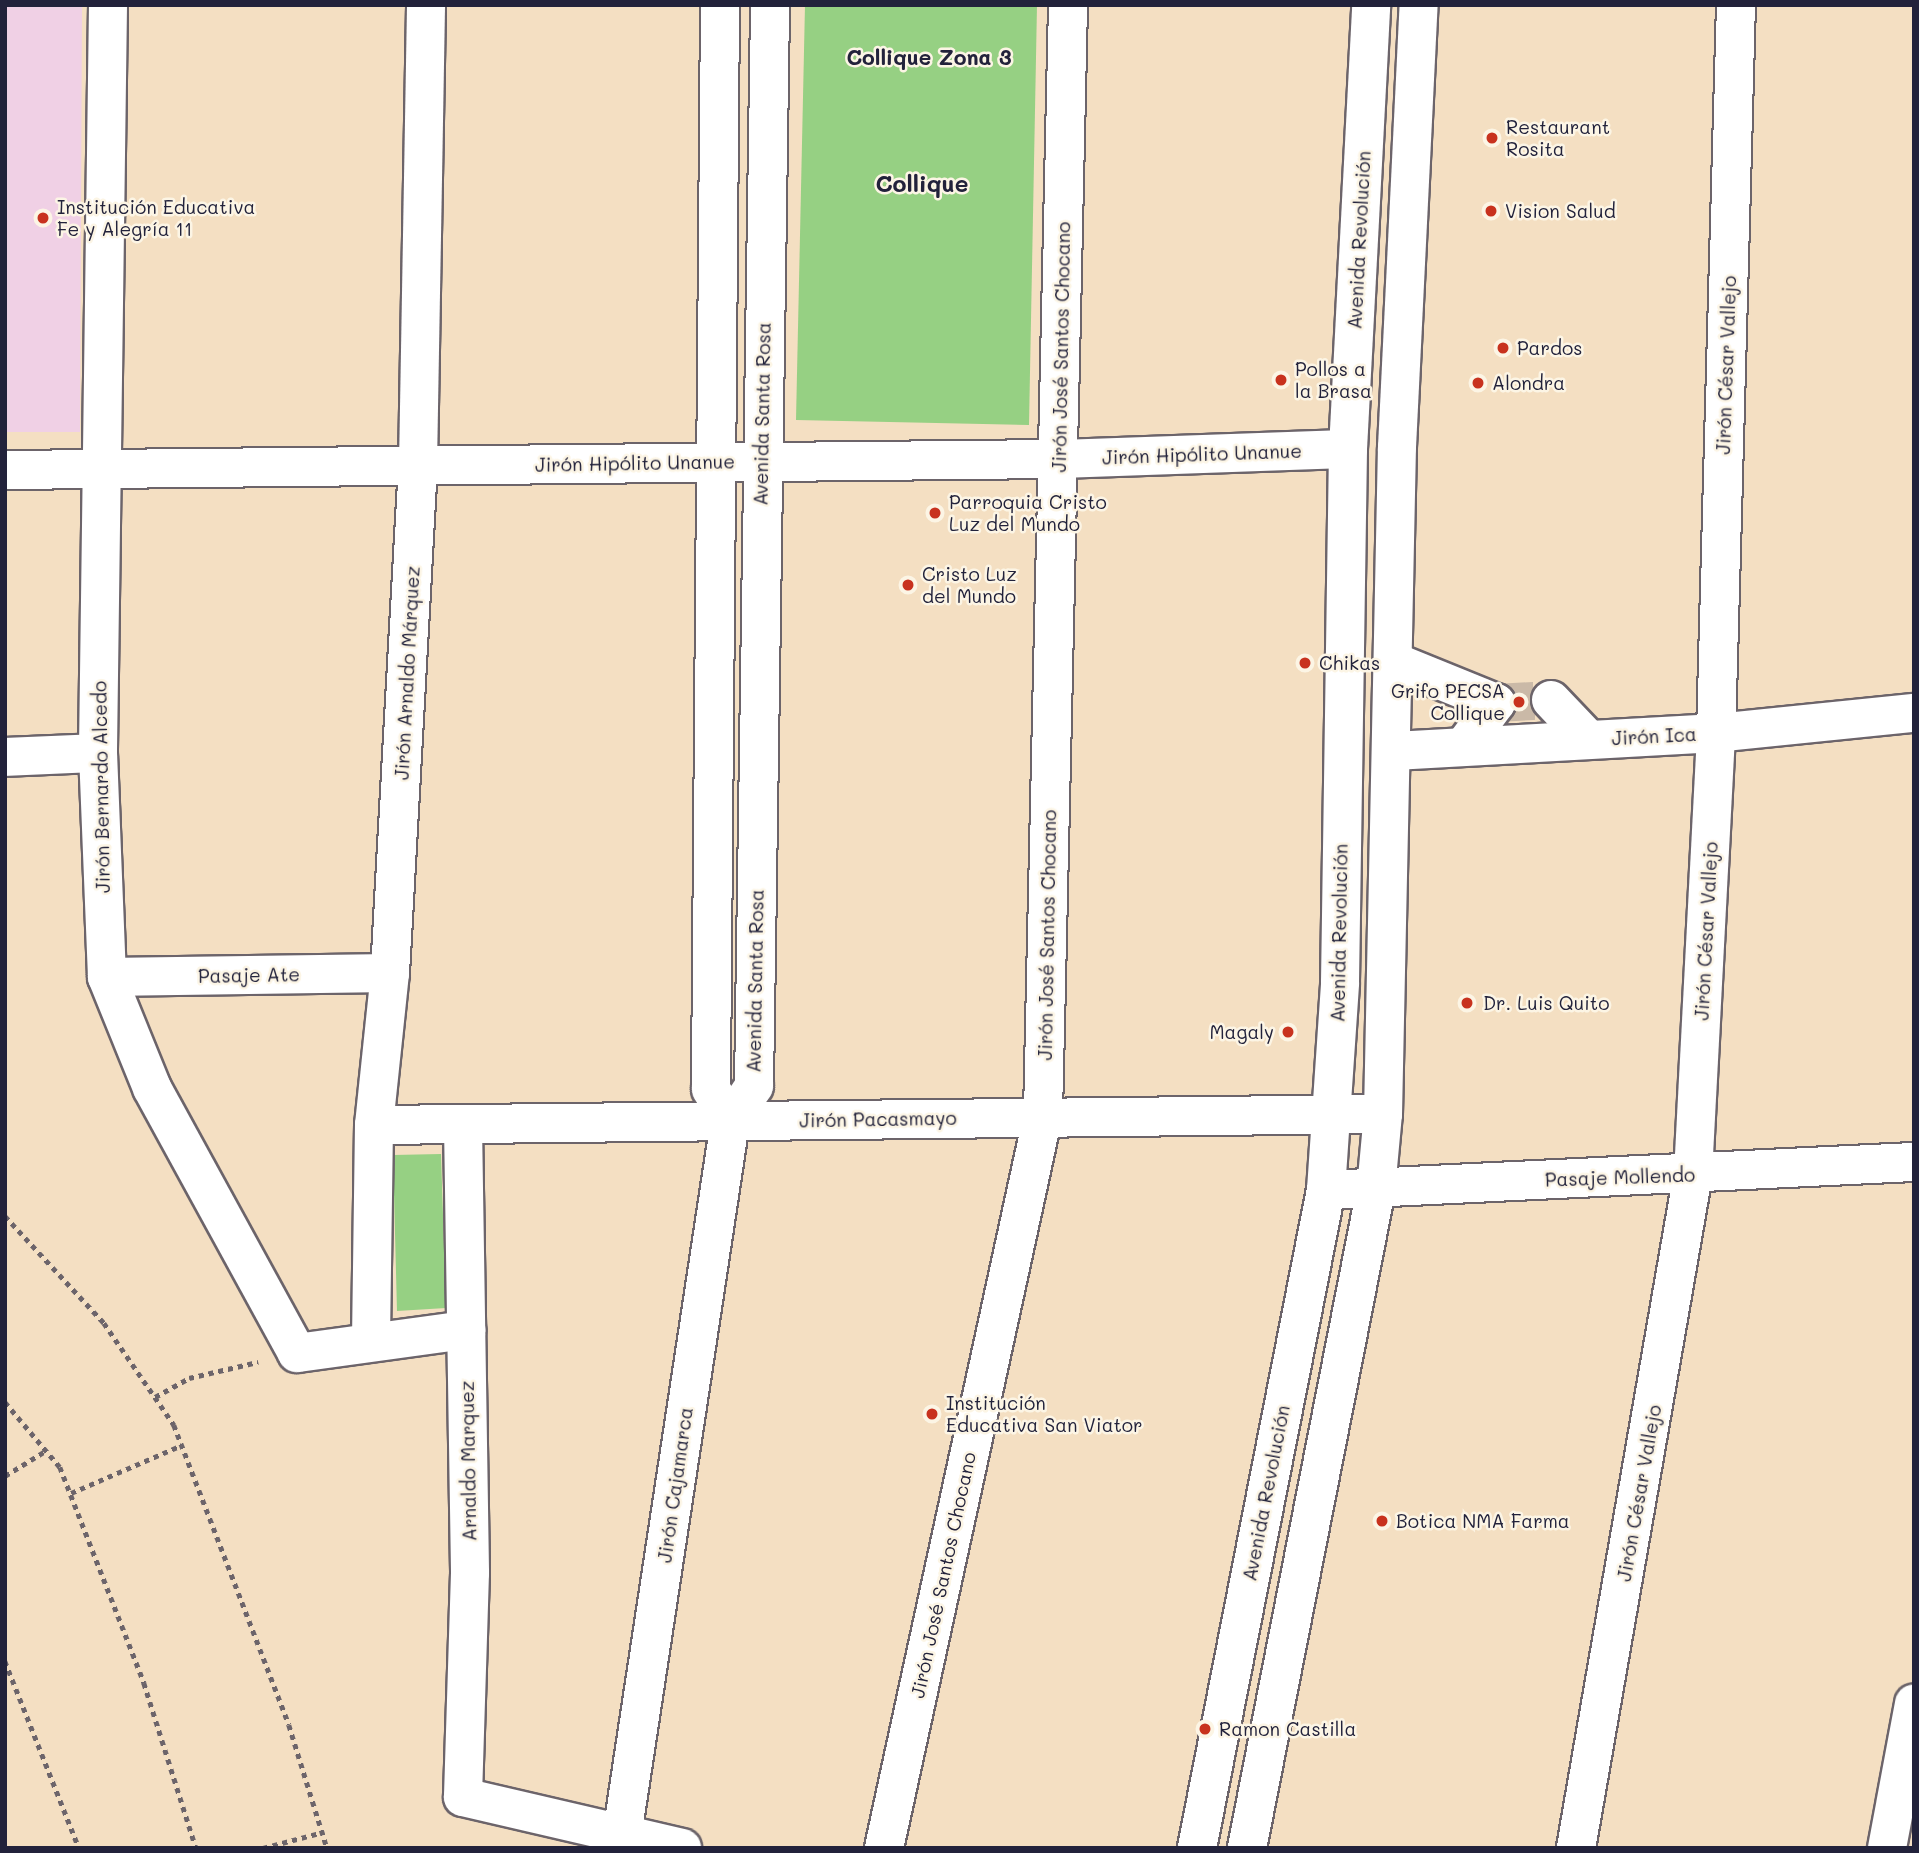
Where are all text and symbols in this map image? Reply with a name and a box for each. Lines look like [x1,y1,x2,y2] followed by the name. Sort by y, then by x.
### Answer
[846,44,1012,70] district label: Collique Zona 3
[1506,116,1610,160] place label: Restaurant Rosita
[1484,130,1500,146] marker: Restaurant Rosita
[1343,150,1375,330] street label: Avenida Revolución
[876,169,968,197] district label: Collique
[57,196,255,240] place label: Institución Educativa Fe y Alegría 11
[1505,200,1616,222] place label: Vision Salud
[1483,203,1499,219] marker: Vision Salud
[35,210,51,226] marker: Institución Educativa Fe y Alegría 11
[1047,221,1075,473] street label: Jirón José Santos Chocano
[1711,275,1741,455] street label: Jirón César Vallejo
[749,322,775,506] street label: Avenida Santa Rosa
[1517,337,1583,359] place label: Pardos
[1495,340,1511,356] marker: Pardos
[1295,358,1372,402] place label: Pollos a la Brasa
[1273,372,1289,388] marker: Pollos a la Brasa
[1492,372,1565,394] place label: Alondra
[1470,375,1486,391] marker: Alondra
[1102,439,1302,469] street label: Jirón Hipólito Unanue
[535,450,735,476] street label: Jirón Hipólito Unanue
[949,491,1107,535] place label: Parroquia Cristo Luz del Mundo
[927,505,943,521] marker: Parroquia Cristo Luz del Mundo
[922,563,1017,607] place label: Cristo Luz del Mundo
[390,565,424,781] street label: Jirón Arnaldo Márquez
[900,577,916,593] marker: Cristo Luz del Mundo
[1319,652,1380,674] place label: Chikas
[1297,655,1313,671] marker: Chikas
[1391,680,1505,724] place label: Grifo PECSA Collique
[88,681,114,893] street label: Jirón Bernardo Alcedo
[1511,694,1527,710] marker: Grifo PECSA Collique
[1611,722,1697,750] street label: Jirón Ica
[1033,809,1061,1061] street label: Jirón José Santos Chocano
[1690,841,1722,1021] street label: Jirón César Vallejo
[1326,844,1352,1022] street label: Avenida Revolución
[742,889,768,1073] street label: Avenida Santa Rosa
[198,963,300,987] street label: Pasaje Ate
[1483,992,1609,1014] place label: Dr. Luis Quito
[1457,993,1477,1013] marker: Dr. Luis Quito
[1209,1021,1274,1043] place label: Magaly
[1280,1024,1296,1040] marker: Magaly
[799,1106,957,1132] street label: Jirón Pacasmayo
[1545,1163,1695,1191] street label: Pasaje Mollendo
[455,1381,481,1541] street label: Arnaldo Marquez
[946,1392,1143,1436] place label: Institución Educativa San Viator
[1238,1403,1294,1583] street label: Avenida Revolución
[1612,1403,1666,1583] street label: Jirón César Vallejo
[653,1406,697,1564] street label: Jirón Cajamarca
[924,1406,940,1422] marker: Institución Educativa San Viator
[906,1450,980,1700] street label: Jirón José Santos Chocano
[1396,1510,1570,1532] place label: Botica NMA Farma
[1374,1513,1390,1529] marker: Botica NMA Farma
[1219,1718,1356,1740] place label: Ramon Castilla
[1197,1721,1213,1737] marker: Ramon Castilla

